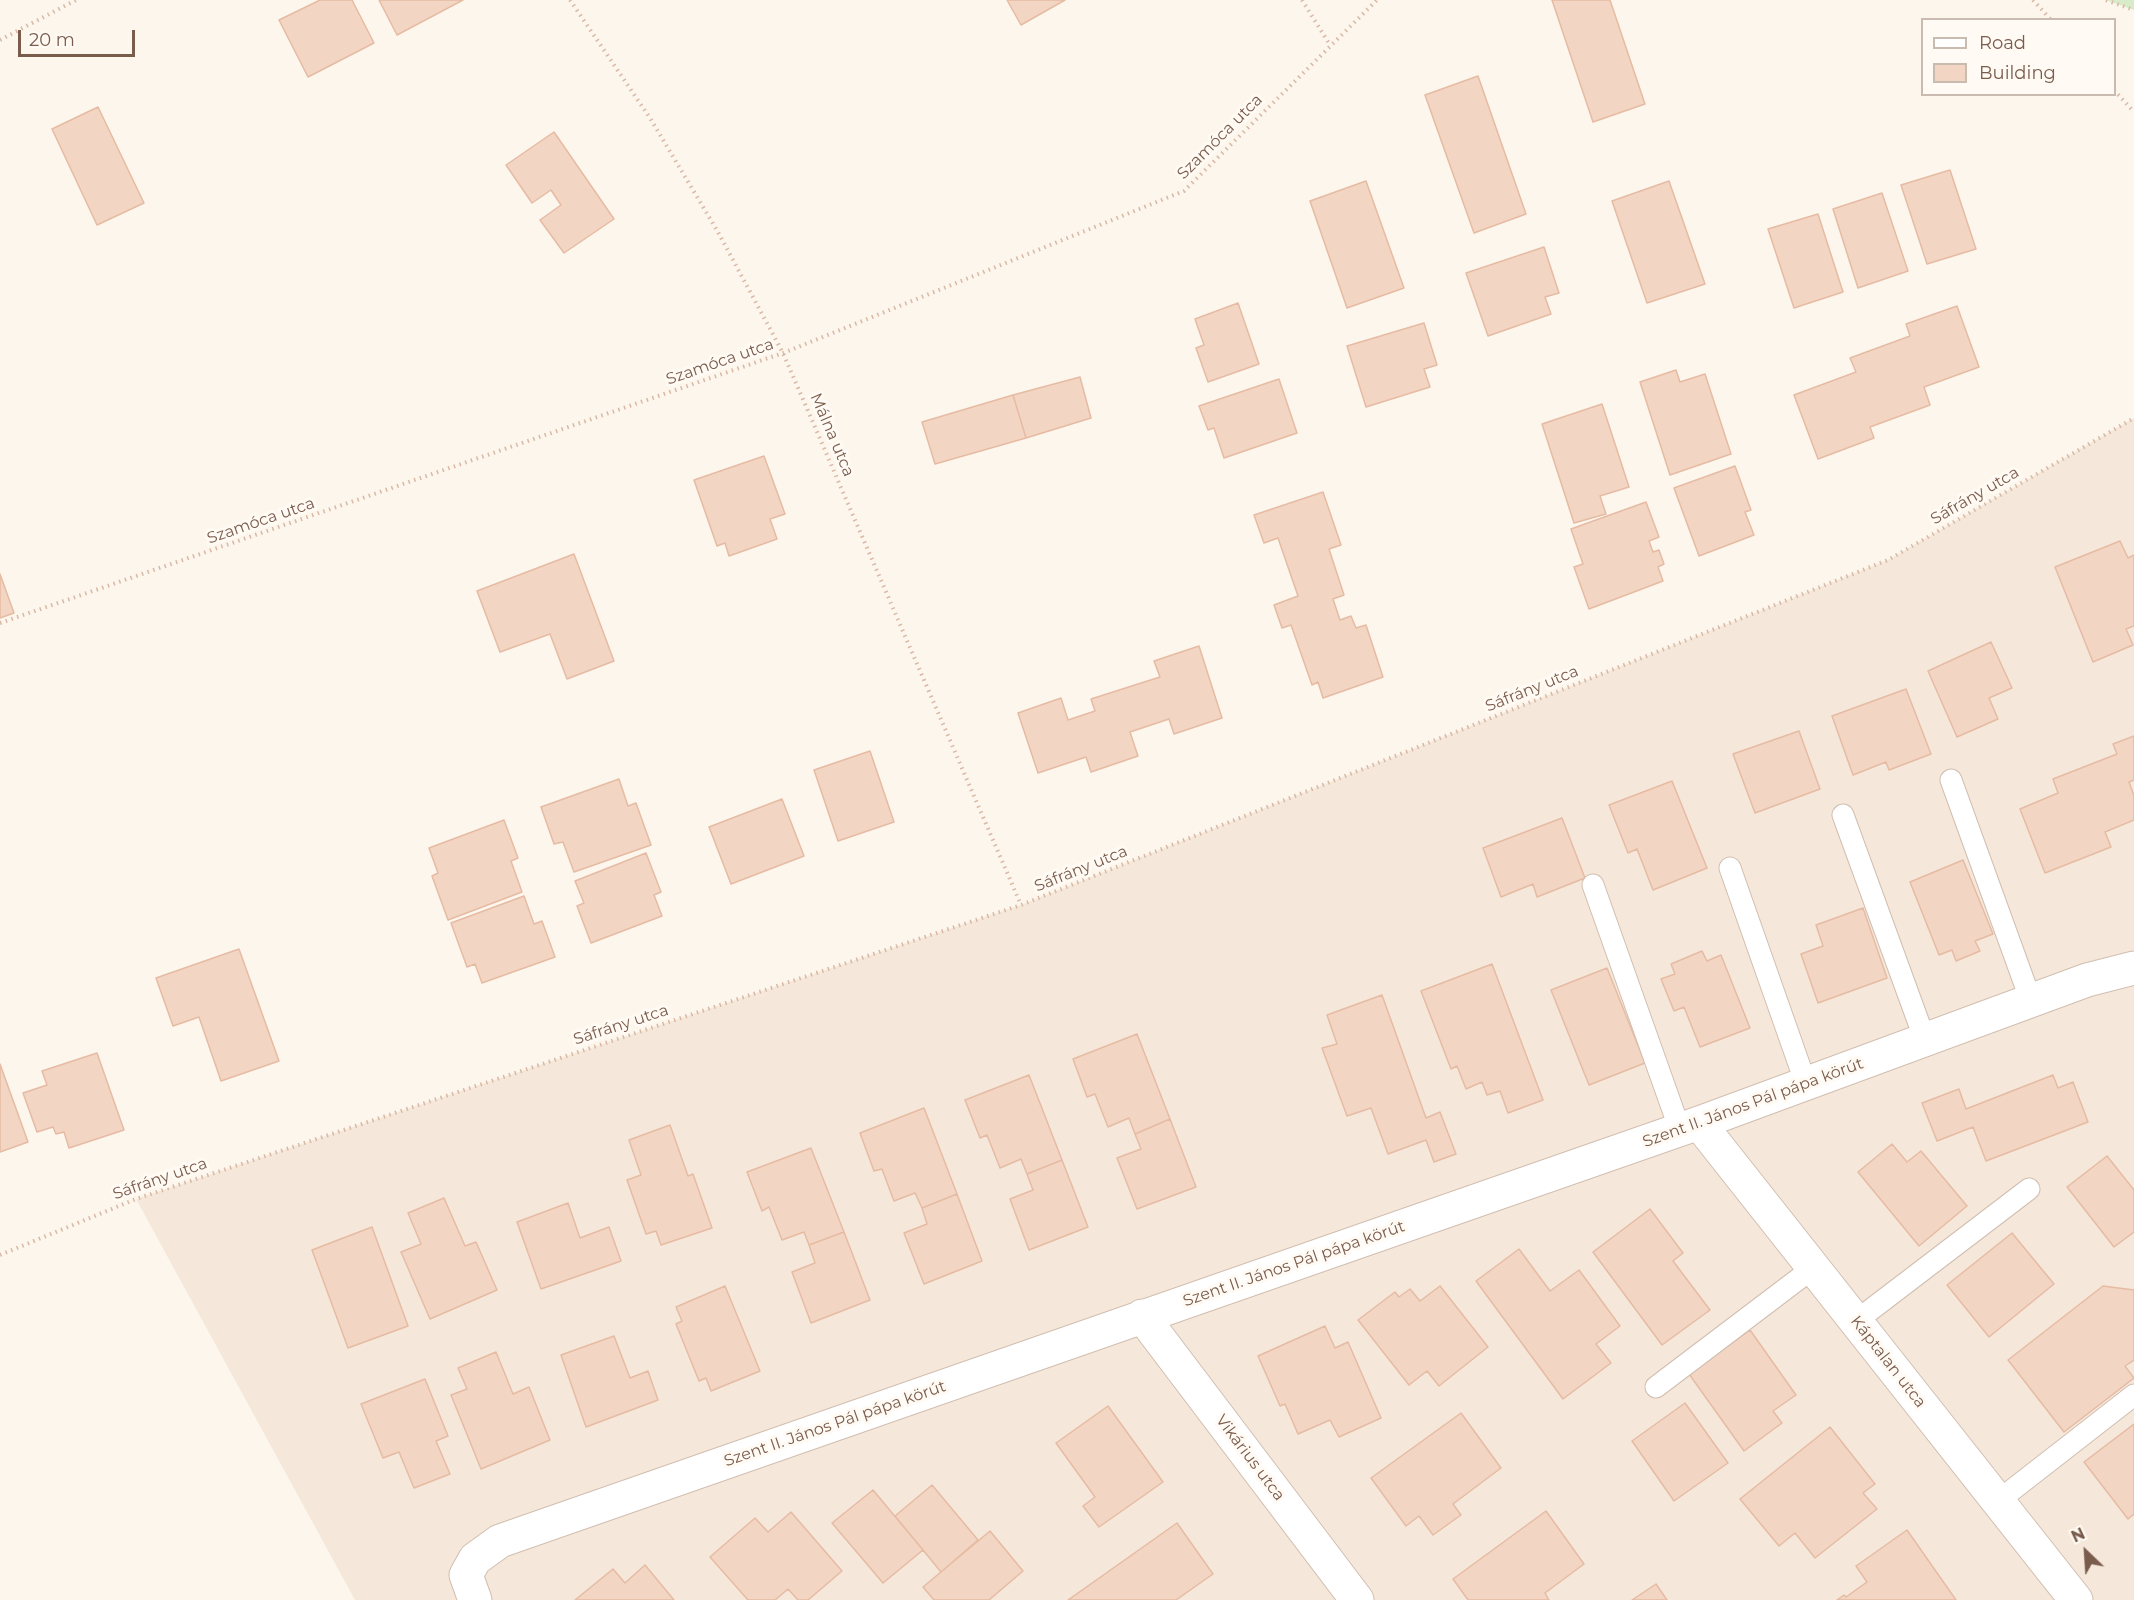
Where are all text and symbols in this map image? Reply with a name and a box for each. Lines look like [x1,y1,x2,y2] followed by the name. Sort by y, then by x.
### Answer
[21,18,138,56] scale bar
[1921,18,2116,96] legend
[29,29,75,51] text: 20 m
[1979,32,2026,54] text: Road
[1979,62,2056,84] text: Building
[1173,90,1267,184] street label: Szamóca utca
[664,335,776,389] street label: Szamóca utca
[806,390,858,480] street label: Málna utca
[1927,463,2023,529] street label: Sáfrány utca
[205,494,317,548] street label: Szamóca utca
[1483,662,1581,716] street label: Sáfrány utca
[1032,842,1130,896] street label: Sáfrány utca
[571,1001,671,1049] street label: Sáfrány utca
[1640,1054,1866,1152] street label: Szent II. János Pál pápa körút
[110,1154,210,1204] street label: Sáfrány utca
[1181,1217,1407,1311] street label: Szent II. János Pál pápa körút
[1846,1312,1930,1412] street label: Káptalan utca
[722,1377,948,1471] street label: Szent II. János Pál pápa körút
[1211,1411,1289,1505] street label: Vikárius utca
[2056,1522,2116,1582] north arrow
[2068,1524,2088,1547] text: N

